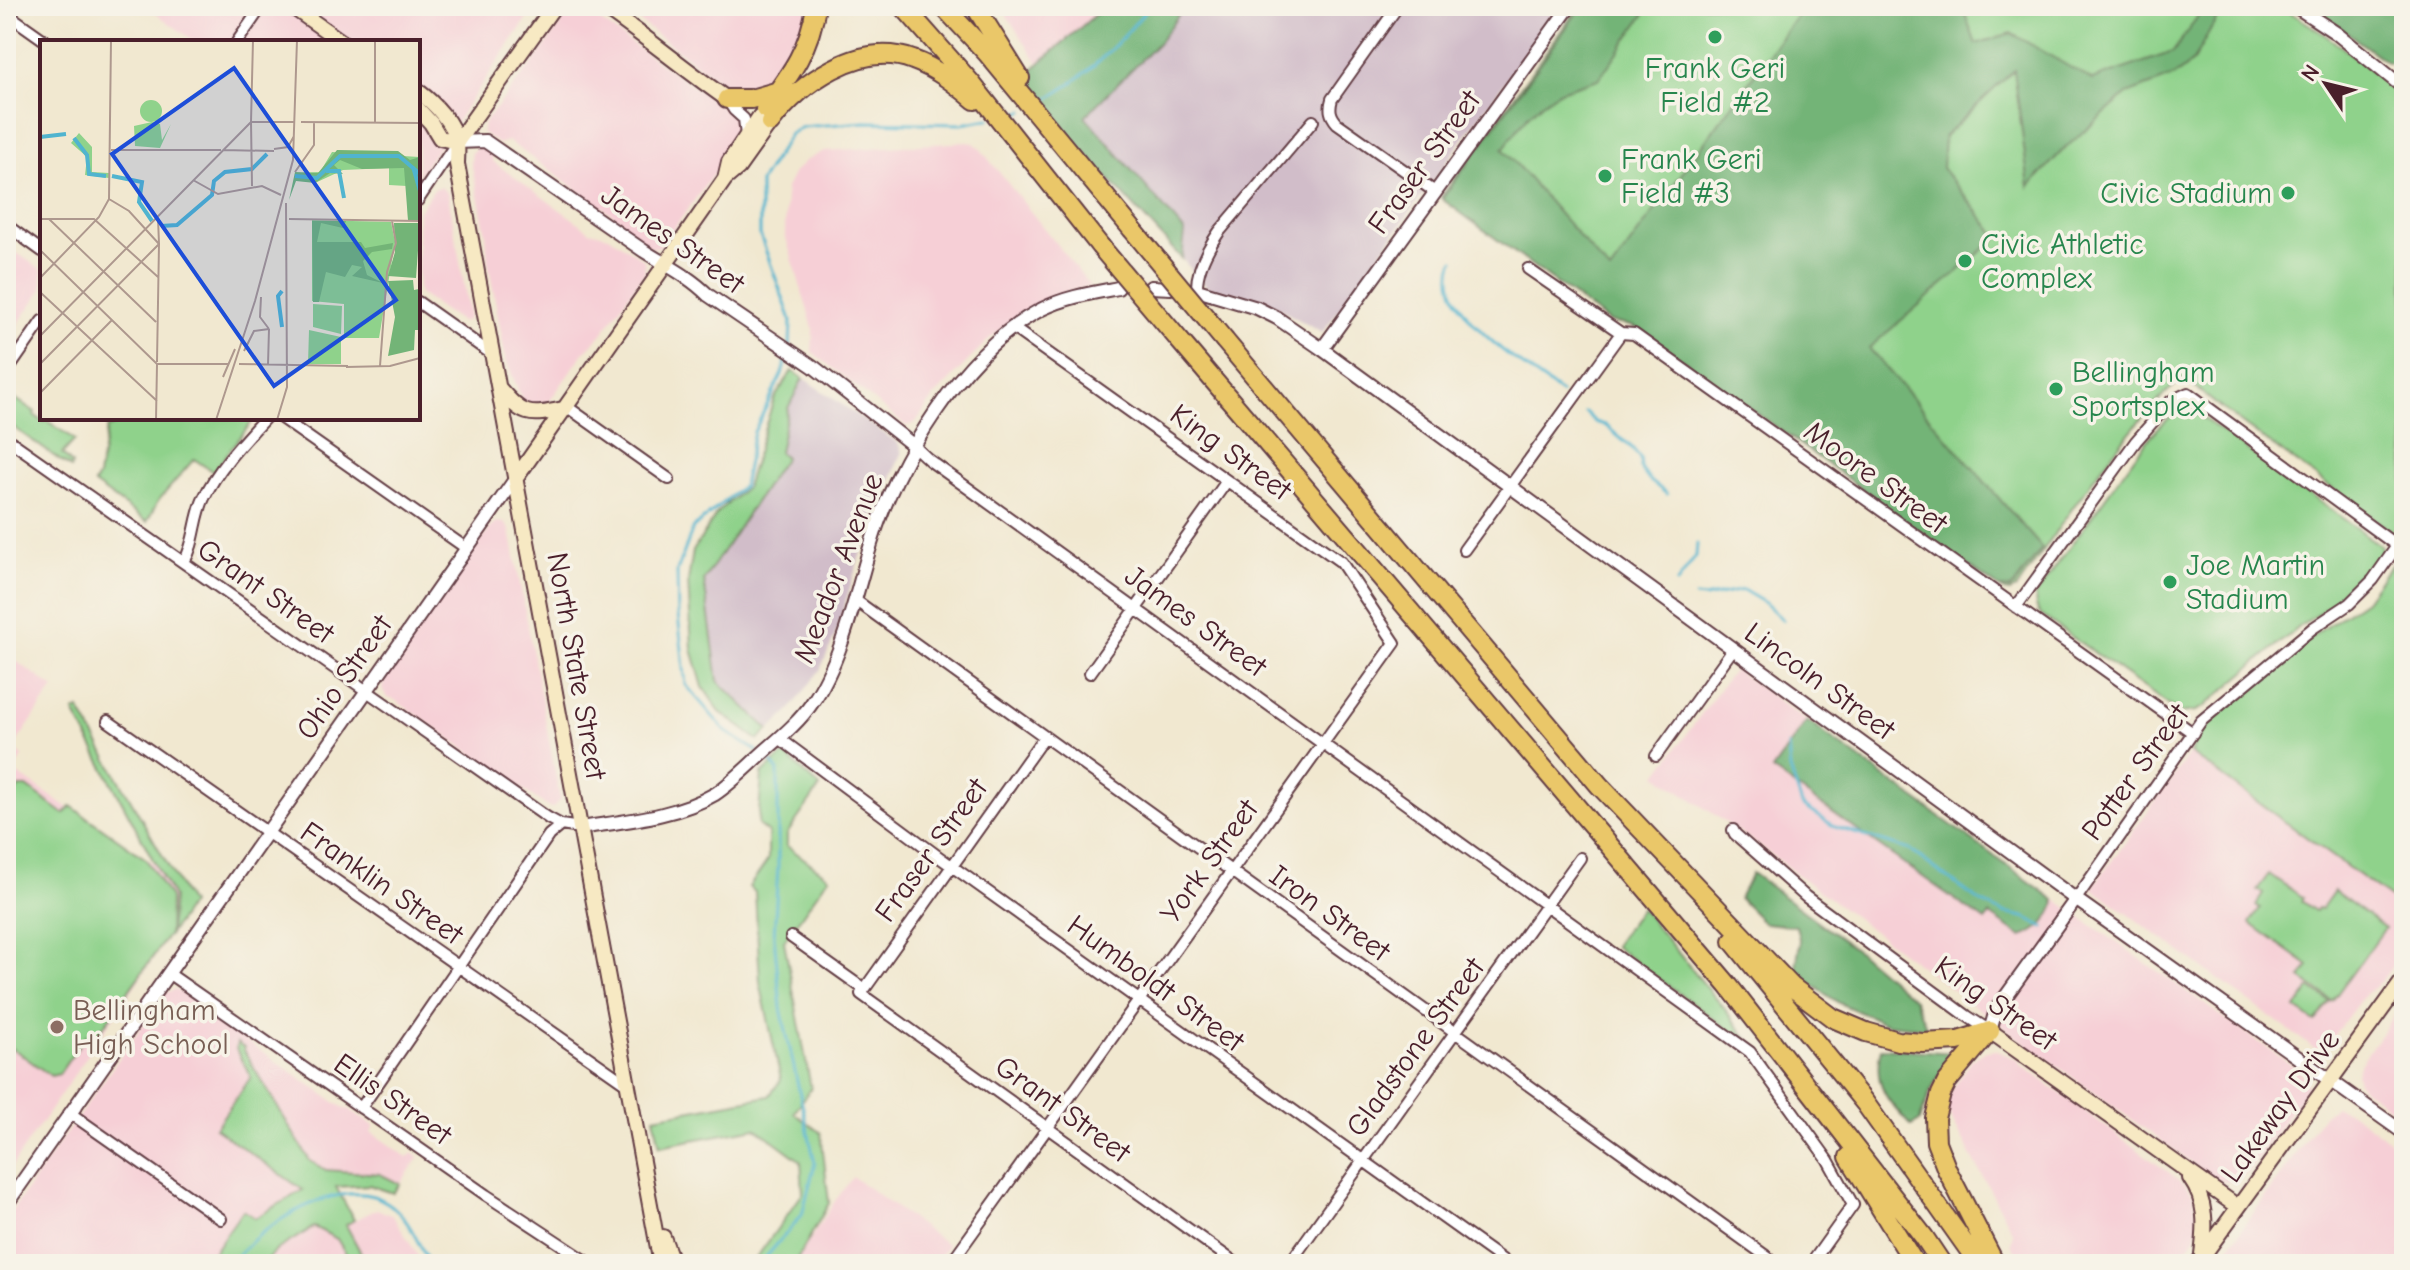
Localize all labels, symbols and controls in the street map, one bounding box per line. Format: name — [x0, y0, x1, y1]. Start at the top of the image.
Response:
marker: Frank Geri Field #2 — [1706, 28, 1724, 46]
inset map — [40, 40, 420, 420]
north arrow — [2286, 44, 2366, 124]
place label: Frank Geri Field #2 — [1645, 51, 1785, 120]
text: N — [2296, 60, 2325, 86]
street label: Fraser Street — [1361, 83, 1489, 241]
place label: Frank Geri Field #3 — [1621, 142, 1762, 211]
marker: Frank Geri Field #3 — [1596, 167, 1614, 185]
place label: Civic Stadium — [2100, 176, 2272, 211]
street label: James Street — [594, 177, 752, 302]
marker: Civic Stadium — [2279, 184, 2297, 202]
place label: Civic Athletic Complex — [1981, 227, 2144, 296]
marker: Civic Athletic Complex — [1956, 252, 1974, 270]
place label: Bellingham Sportsplex — [2072, 355, 2214, 424]
marker: Bellingham Sportsplex — [2047, 380, 2065, 398]
street label: King Street — [1163, 397, 1299, 509]
street label: Moore Street — [1797, 414, 1955, 542]
street label: Meador Avenue — [786, 468, 891, 668]
street label: Grant Street — [191, 532, 342, 652]
place label: Joe Martin Stadium — [2186, 548, 2325, 617]
street label: North State Street — [539, 550, 614, 784]
street label: James Street — [1118, 558, 1275, 685]
marker: Joe Martin Stadium — [2161, 573, 2179, 591]
street label: Ohio Street — [289, 607, 401, 746]
street label: Lincoln Street — [1738, 615, 1903, 748]
street label: Potter Street — [2074, 696, 2197, 847]
street label: Fraser Street — [868, 771, 996, 929]
street label: York Street — [1153, 792, 1267, 930]
street label: Franklin Street — [294, 814, 471, 953]
street label: Iron Street — [1262, 858, 1398, 970]
street label: Humboldt Street — [1060, 908, 1252, 1060]
street label: King Street — [1928, 949, 2065, 1059]
street label: Gladstone Street — [1339, 950, 1493, 1143]
place label: Bellingham High School — [73, 993, 229, 1062]
marker: Bellingham High School — [48, 1018, 66, 1036]
street label: Lakeway Drive — [2213, 1023, 2347, 1189]
street label: Ellis Street — [327, 1046, 459, 1153]
street label: Grant Street — [988, 1049, 1138, 1171]

